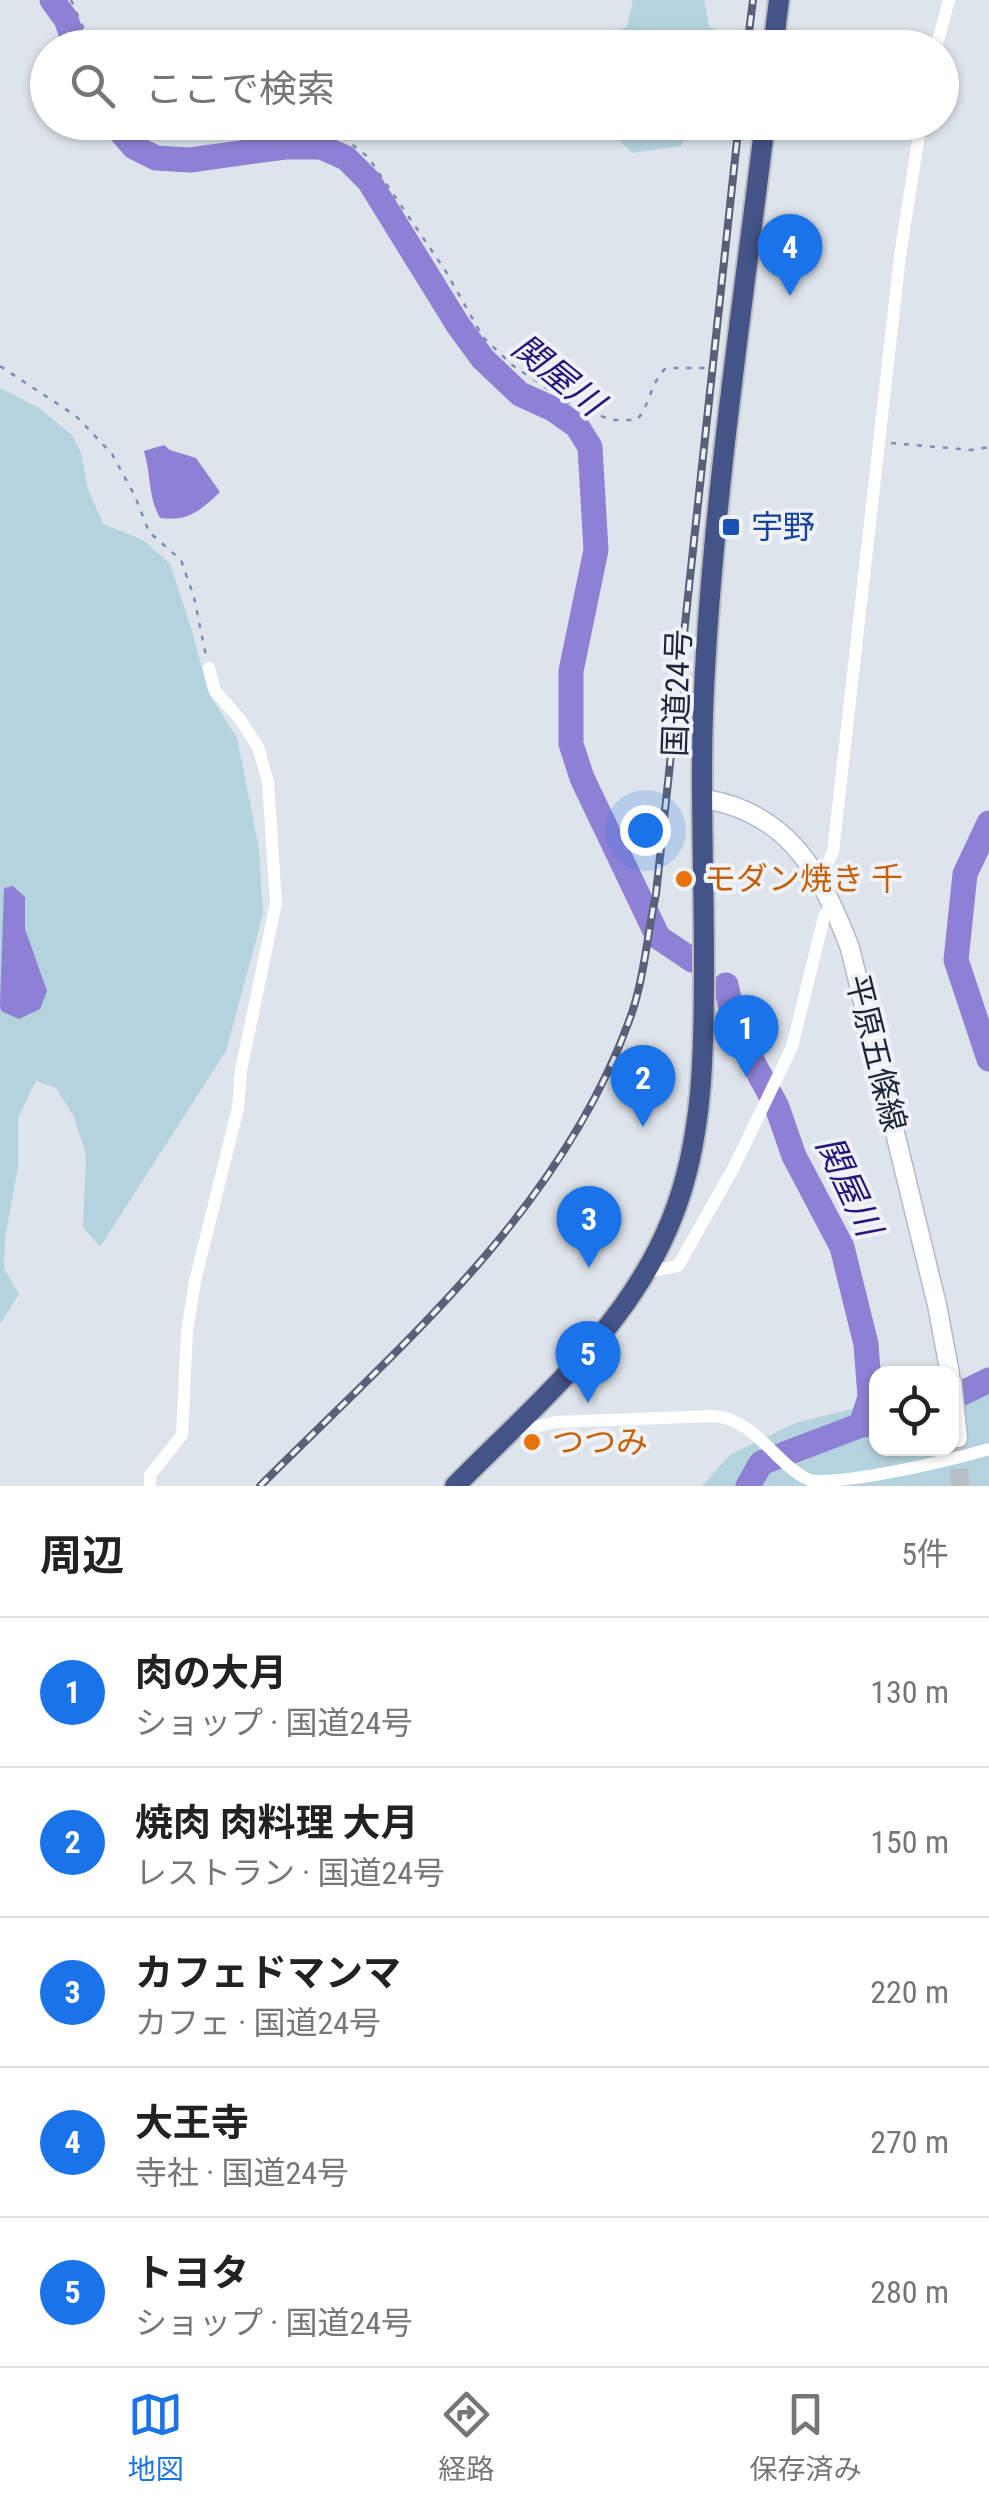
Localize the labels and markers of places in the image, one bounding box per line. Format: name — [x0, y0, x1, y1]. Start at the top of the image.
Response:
pin: 4 — [758, 214, 822, 296]
place label: 宇野 — [751, 508, 815, 546]
marker: 宇野 — [720, 516, 742, 538]
place label: モダン焼き 千 — [704, 860, 903, 898]
marker: モダン焼き 千 — [673, 868, 695, 890]
pin: 1 — [714, 994, 778, 1077]
pin: 2 — [610, 1044, 676, 1127]
pin: 3 — [556, 1186, 622, 1268]
pin: 5 — [556, 1320, 620, 1403]
place label: つつみ — [552, 1423, 648, 1461]
marker: つつみ — [521, 1431, 543, 1453]

